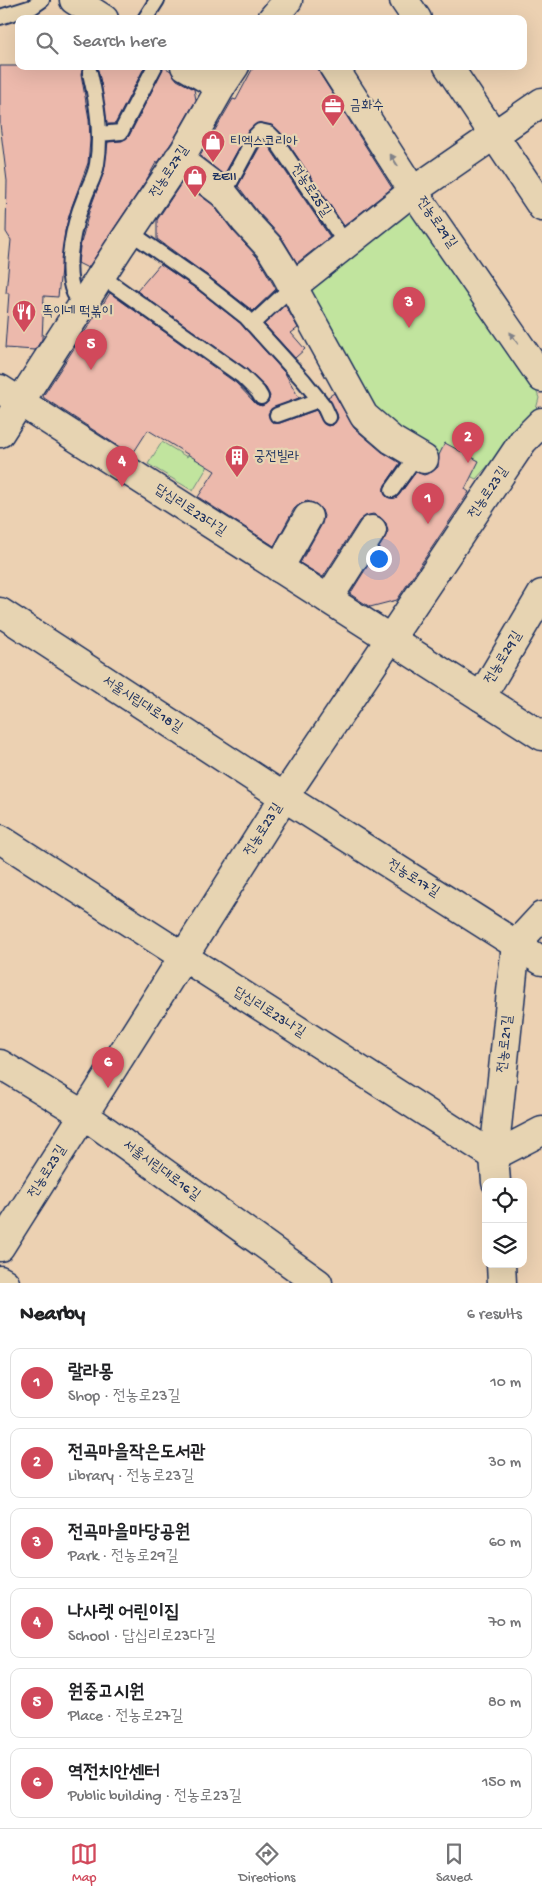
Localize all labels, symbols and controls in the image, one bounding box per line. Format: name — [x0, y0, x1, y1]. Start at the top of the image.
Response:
search box — [15, 15, 527, 70]
icon: search — [33, 29, 61, 57]
text: Search here — [73, 31, 167, 54]
office icon: 금화수 — [320, 93, 346, 127]
place label: 금화수 — [350, 98, 384, 115]
shop icon: 티엑스코리아 — [200, 129, 226, 163]
place label: 티엑스코리아 — [230, 134, 298, 151]
street label: 전농로27길 — [147, 142, 194, 201]
one-way arrow — [389, 153, 398, 167]
street label: 전농로25길 — [286, 162, 334, 221]
shop icon: ZEII — [182, 164, 208, 198]
place label: ZEII — [212, 169, 237, 186]
street label: 전농로29길 — [412, 194, 460, 253]
pin: 3 — [393, 287, 425, 328]
restaurant icon: 똑이네 떡볶이 — [11, 299, 37, 333]
place label: 똑이네 떡볶이 — [42, 304, 113, 321]
pin: 5 — [75, 329, 107, 370]
one-way arrow — [509, 331, 519, 345]
pin: 2 — [452, 422, 484, 463]
building icon: 궁전빌라 — [224, 444, 250, 478]
pin: 4 — [106, 446, 138, 487]
place label: 궁전빌라 — [254, 449, 300, 466]
street label: 전농로23길 — [465, 463, 513, 522]
street label: 답십리로23다길 — [151, 482, 230, 541]
pin: 1 — [412, 483, 444, 524]
your location — [366, 546, 392, 572]
street label: 전농로29길 — [482, 628, 527, 688]
street label: 서울시립대로18길 — [99, 673, 186, 738]
street label: 전농로23길 — [241, 800, 287, 860]
street label: 전농로17길 — [384, 856, 443, 902]
street label: 답십리로23나길 — [230, 984, 309, 1042]
street label: 전농로21길 — [495, 1014, 518, 1074]
pin: 6 — [92, 1047, 124, 1088]
street label: 서울시립대로16길 — [119, 1137, 204, 1205]
street label: 전농로23길 — [25, 1142, 71, 1202]
map controls — [482, 1178, 527, 1268]
button: locate — [482, 1178, 527, 1223]
button: layers — [482, 1223, 527, 1268]
text: Nearby — [20, 1303, 85, 1328]
text: 6 results — [467, 1306, 522, 1325]
text: 랄라몽 — [68, 1362, 114, 1385]
text: 1 — [34, 1374, 40, 1393]
text: 10 m — [490, 1374, 521, 1393]
text: Shop · 전농로23길 — [68, 1388, 180, 1407]
text: 전곡마을작은도서관 — [68, 1442, 206, 1465]
text: 2 — [33, 1454, 41, 1473]
text: 30 m — [488, 1454, 521, 1473]
text: Library · 전농로23길 — [68, 1468, 194, 1487]
text: 전곡마을마당공원 — [68, 1522, 190, 1545]
text: 3 — [33, 1534, 41, 1553]
text: 60 m — [489, 1534, 521, 1553]
text: Park · 전농로29길 — [68, 1548, 178, 1567]
text: 나사렛 어린이집 — [68, 1602, 180, 1625]
text: 4 — [33, 1614, 41, 1633]
text: 70 m — [488, 1614, 521, 1633]
text: School · 답십리로23다길 — [68, 1628, 216, 1647]
text: 원중고시원 — [68, 1682, 144, 1705]
text: 5 — [33, 1694, 41, 1713]
text: 80 m — [488, 1694, 521, 1713]
text: Place · 전농로27길 — [68, 1708, 183, 1727]
text: 역전치안센터 — [68, 1762, 160, 1785]
text: 6 — [33, 1774, 41, 1793]
text: 150 m — [482, 1774, 521, 1793]
text: Public building · 전농로23길 — [68, 1788, 242, 1807]
tab: Map — [70, 1840, 98, 1887]
tab: Directions — [239, 1840, 296, 1887]
tab: Saved — [436, 1840, 472, 1887]

